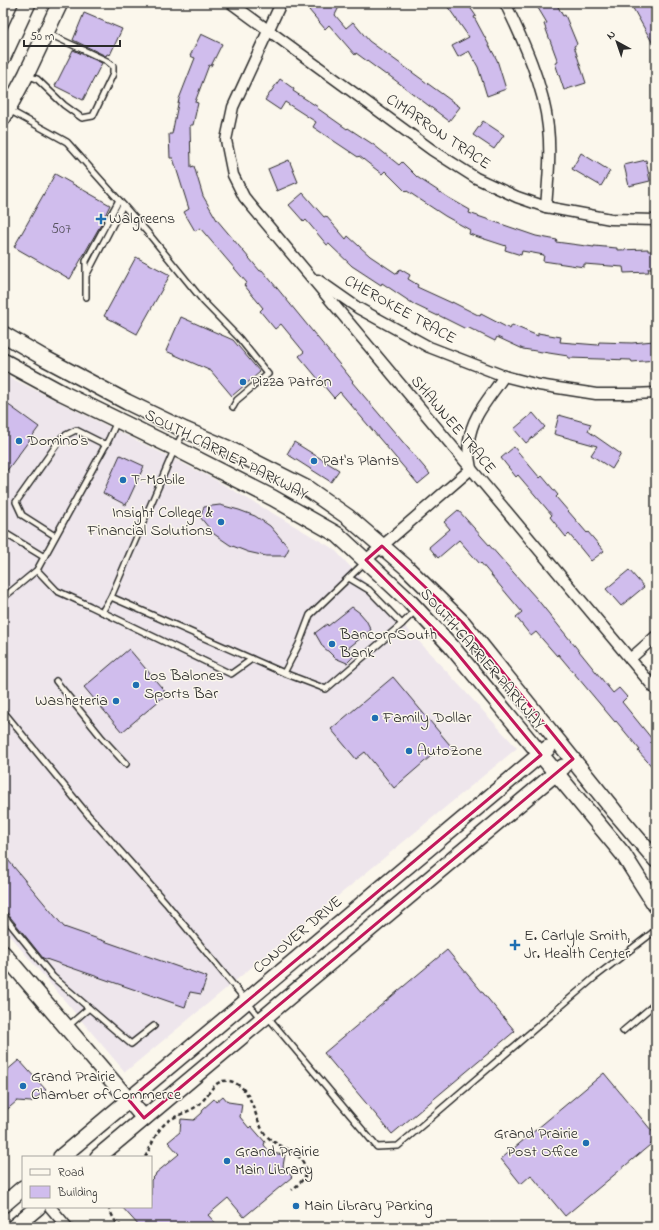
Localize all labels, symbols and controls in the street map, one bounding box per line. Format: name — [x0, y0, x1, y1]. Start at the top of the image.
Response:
scale bar — [24, 22, 120, 48]
north arrow — [597, 22, 637, 62]
text: N — [603, 27, 619, 44]
text: 50 m — [30, 28, 54, 46]
street label: CIMARRON TRACE — [381, 88, 495, 176]
place label: Walgreens — [109, 207, 175, 231]
marker: Walgreens — [96, 214, 106, 224]
house number: 507 — [51, 219, 71, 240]
street label: CHEROKEE TRACE — [340, 269, 460, 351]
place label: Pizza Patrón — [251, 370, 332, 394]
street label: SHAWNEE TRACE — [404, 370, 502, 480]
marker: Pizza Patrón — [238, 377, 248, 387]
street label: SOUTH CARRIER PARKWAY — [140, 403, 312, 507]
place label: Domino's — [26, 429, 88, 453]
marker: Domino's — [14, 436, 24, 446]
place label: Pat's Plants — [322, 449, 399, 473]
marker: Pat's Plants — [309, 456, 319, 466]
place label: T-Mobile — [131, 468, 186, 492]
marker: T-Mobile — [118, 475, 128, 485]
place label: Insight College & Financial Solutions — [87, 501, 214, 543]
marker: Insight College & Financial Solutions — [216, 517, 226, 527]
street label: SOUTH CARRIER PARKWAY — [414, 583, 551, 735]
place label: BancorpSouth Bank — [339, 623, 437, 665]
marker: BancorpSouth Bank — [327, 639, 337, 649]
place label: Los Balones Sports Bar — [144, 664, 224, 706]
marker: Los Balones Sports Bar — [131, 680, 141, 690]
place label: Washeteria — [35, 689, 108, 713]
marker: Washeteria — [111, 696, 121, 706]
place label: Family Dollar — [382, 706, 471, 730]
marker: Family Dollar — [370, 713, 380, 723]
place label: AutoZone — [417, 739, 483, 763]
marker: AutoZone — [404, 746, 414, 756]
street label: CONOVER DRIVE — [248, 890, 348, 980]
place label: E. Carlyle Smith, Jr. Health Center — [524, 924, 630, 966]
marker: E. Carlyle Smith, Jr. Health Center — [509, 939, 521, 951]
place label: Grand Prairie Chamber of Commerce — [31, 1065, 182, 1107]
marker: Grand Prairie Chamber of Commerce — [18, 1081, 28, 1091]
place label: Grand Prairie Post Office — [494, 1122, 579, 1164]
marker: Grand Prairie Post Office — [581, 1138, 591, 1148]
place label: Grand Prairie Main Library — [235, 1140, 320, 1182]
legend — [22, 1156, 152, 1208]
marker: Grand Prairie Main Library — [222, 1156, 232, 1166]
text: Road — [58, 1164, 84, 1182]
text: Building — [57, 1184, 97, 1203]
place label: Main Library Parking — [304, 1194, 433, 1218]
marker: Main Library Parking — [291, 1201, 301, 1211]

